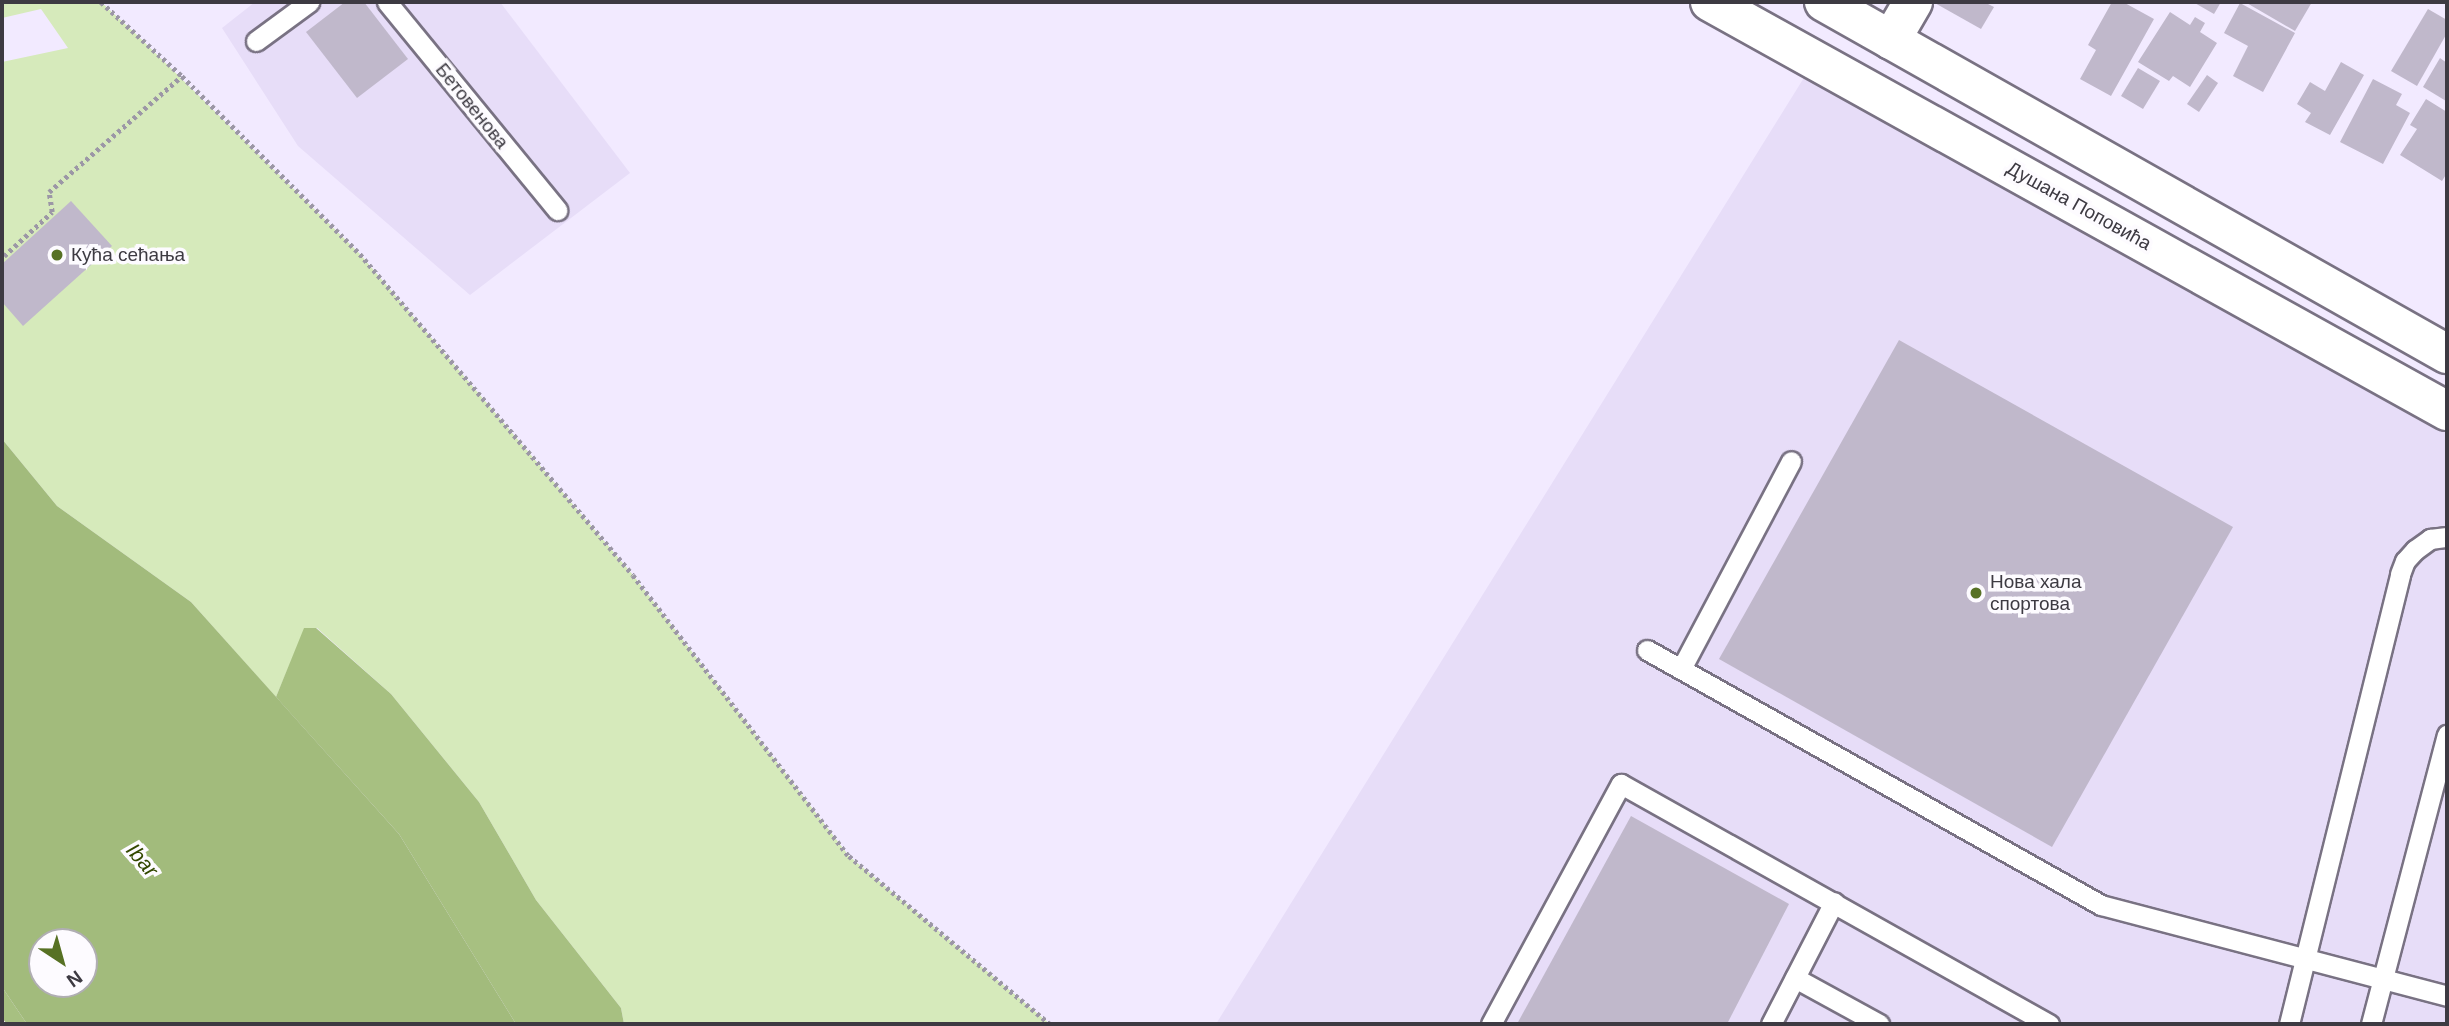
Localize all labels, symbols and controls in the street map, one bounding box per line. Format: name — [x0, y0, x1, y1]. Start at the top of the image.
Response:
street label: Бетовенова — [431, 59, 513, 153]
street label: Душана Поповића — [2003, 157, 2155, 255]
place label: Кућа сећања — [71, 244, 185, 266]
marker: Кућа сећања — [49, 247, 65, 263]
place label: Нова хала спортова — [1990, 571, 2082, 615]
marker: Нова хала спортова — [1968, 585, 1984, 601]
water label: Ibar — [121, 838, 163, 882]
north arrow — [28, 928, 98, 998]
text: N — [63, 966, 86, 991]

